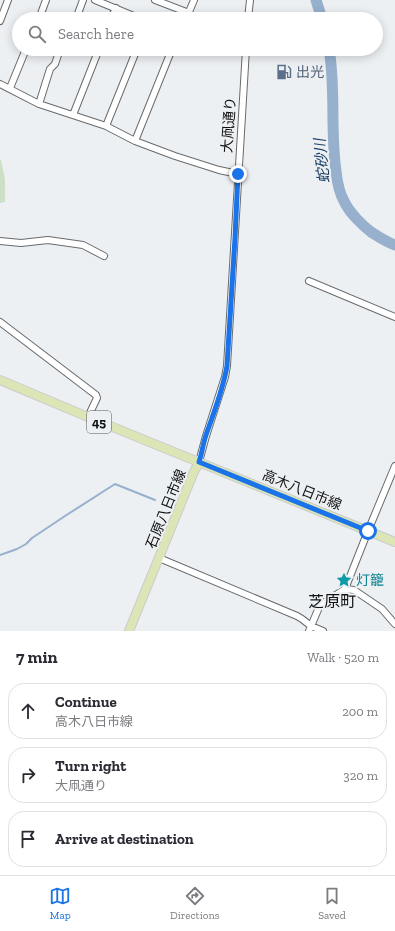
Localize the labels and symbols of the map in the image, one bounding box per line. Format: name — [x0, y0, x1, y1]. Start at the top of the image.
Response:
fuel station icon: 出光 — [275, 63, 293, 81]
place label: 出光 — [296, 64, 324, 81]
street label: 大凧通り — [219, 96, 239, 154]
water label: 蛇砂川 — [310, 136, 333, 184]
route end — [229, 165, 247, 183]
road number: 45 — [87, 411, 111, 433]
street label: 高木八日市線 — [260, 466, 344, 514]
street label: 石原八日市線 — [142, 467, 190, 551]
route start — [359, 522, 377, 540]
place icon: 灯籠 — [335, 571, 353, 589]
place label: 灯籠 — [356, 572, 384, 589]
district label: 芝原町 — [308, 592, 356, 611]

